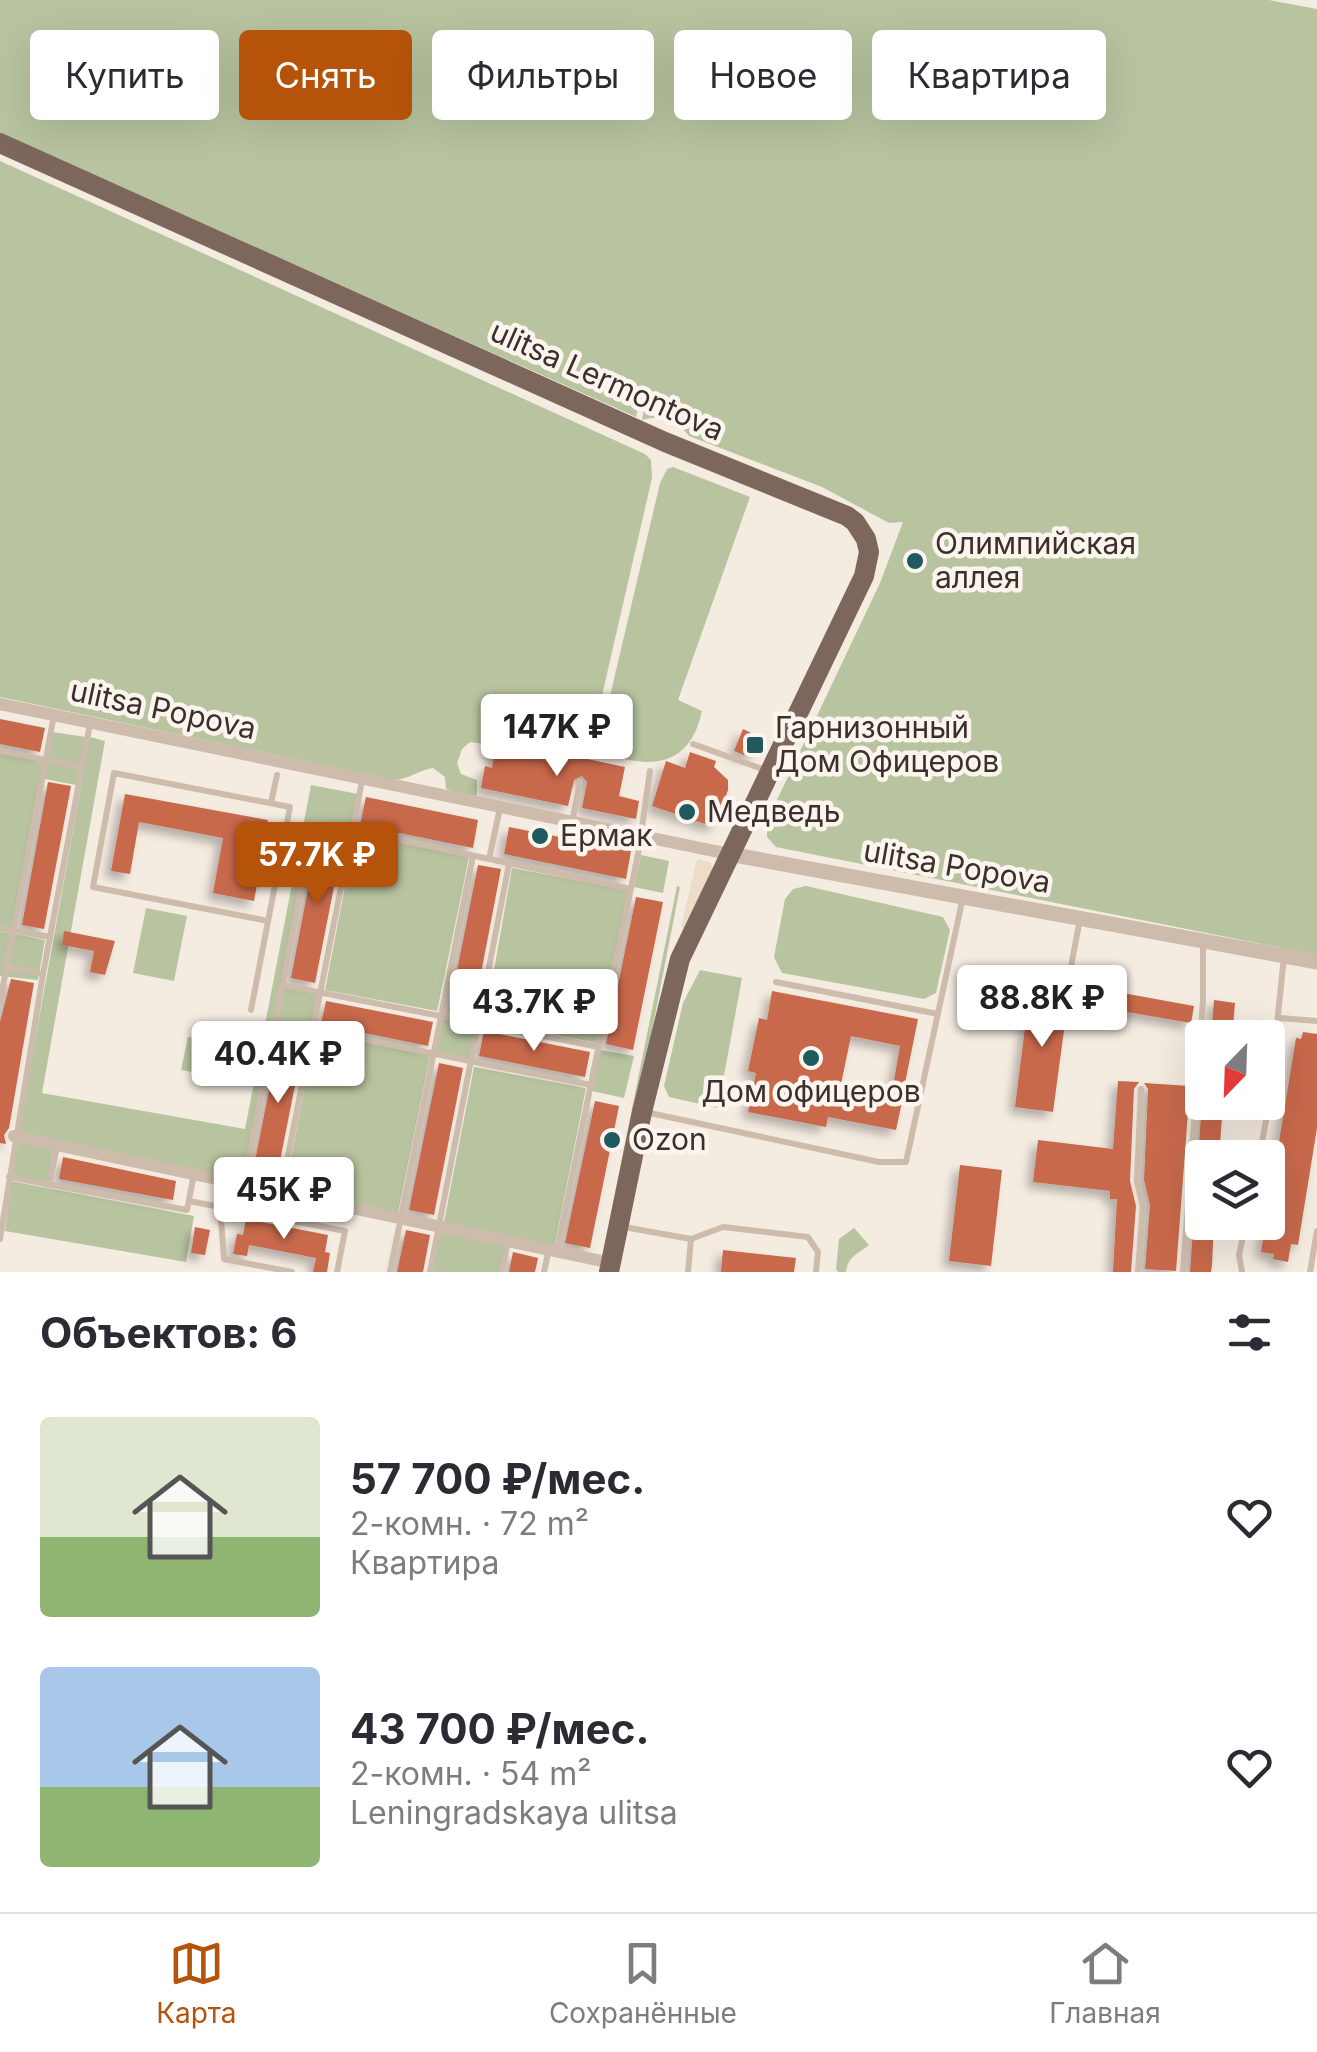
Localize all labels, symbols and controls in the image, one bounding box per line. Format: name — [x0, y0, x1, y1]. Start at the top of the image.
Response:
chip: Купить — [30, 30, 219, 120]
chip: Снять — [239, 30, 412, 120]
chip: Фильтры — [432, 30, 654, 120]
chip: Новое — [674, 30, 852, 120]
chip: Квартира — [872, 30, 1106, 120]
street label: ulitsa Lermontova — [485, 312, 730, 448]
place label: Олимпийская аллея — [935, 525, 1136, 595]
marker: Олимпийская аллея — [904, 550, 926, 572]
street label: ulitsa Popova — [67, 672, 259, 746]
pin: 147K ₽ — [476, 694, 638, 779]
text: 147K ₽ — [503, 707, 611, 746]
place label: Гарнизонный Дом Офицеров — [775, 709, 999, 779]
marker: Гарнизонный Дом Офицеров — [744, 734, 766, 756]
place label: Медведь — [707, 793, 840, 829]
marker: Медведь — [676, 801, 698, 823]
place label: Ермак — [560, 817, 653, 853]
pin: 57.7K ₽ — [225, 822, 409, 907]
marker: Ермак — [529, 825, 551, 847]
street label: ulitsa Popova — [861, 832, 1053, 900]
text: 57.7K ₽ — [258, 835, 376, 874]
pin: 88.8K ₽ — [950, 965, 1134, 1050]
pin: 43.7K ₽ — [442, 969, 626, 1054]
text: 88.8K ₽ — [979, 978, 1105, 1017]
text: 43.7K ₽ — [472, 982, 596, 1021]
north arrow — [1185, 1020, 1285, 1120]
map controls — [1185, 1020, 1285, 1240]
pin: 40.4K ₽ — [186, 1021, 370, 1106]
text: 40.4K ₽ — [214, 1034, 342, 1073]
marker: Дом офицеров — [800, 1047, 822, 1069]
place label: Дом офицеров — [701, 1073, 921, 1109]
place label: Ozon — [632, 1121, 707, 1157]
marker: Ozon — [601, 1129, 623, 1151]
button: layers — [1185, 1140, 1285, 1240]
pin: 45K ₽ — [214, 1157, 354, 1242]
text: 45K ₽ — [236, 1170, 332, 1209]
icon: filters — [1222, 1305, 1277, 1360]
text: Объектов: 6 — [40, 1307, 298, 1358]
text: 57 700 ₽/мес. — [350, 1453, 645, 1504]
icon: home — [120, 1457, 240, 1577]
icon: heart — [1222, 1490, 1277, 1545]
text: 2-комн. · 72 m² — [350, 1504, 589, 1543]
text: Квартира — [350, 1543, 499, 1582]
text: 43 700 ₽/мес. — [350, 1703, 649, 1754]
icon: home — [120, 1707, 240, 1827]
icon: heart — [1222, 1740, 1277, 1795]
text: 2-комн. · 54 m² — [350, 1754, 591, 1793]
text: Leningradskaya ulitsa — [350, 1793, 678, 1832]
tab: Карта — [156, 1936, 237, 2030]
tab: Сохранённые — [549, 1936, 737, 2030]
tab: Главная — [1049, 1936, 1161, 2030]

